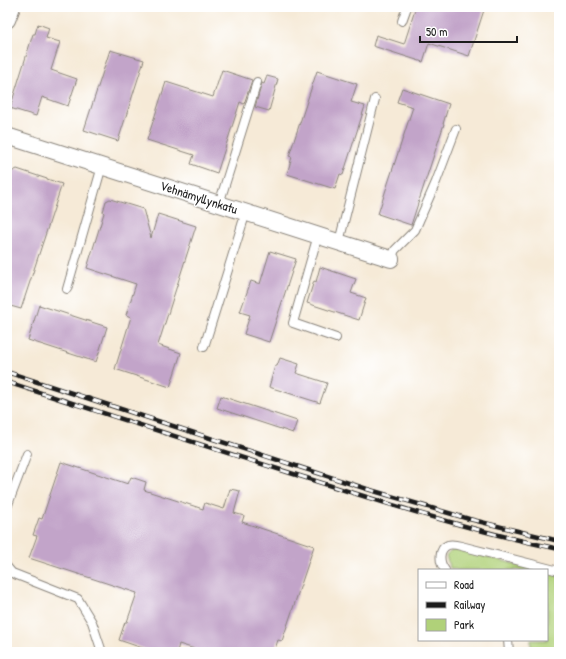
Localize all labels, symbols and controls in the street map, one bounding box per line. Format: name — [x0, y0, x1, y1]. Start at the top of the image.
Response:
scale bar — [420, 18, 517, 44]
text: 50 m — [426, 23, 447, 40]
street label: Vehnämyllynkatu — [158, 176, 240, 218]
legend — [418, 569, 548, 641]
text: Road — [454, 576, 474, 593]
text: Railway — [454, 596, 485, 613]
text: Park — [454, 616, 474, 633]

